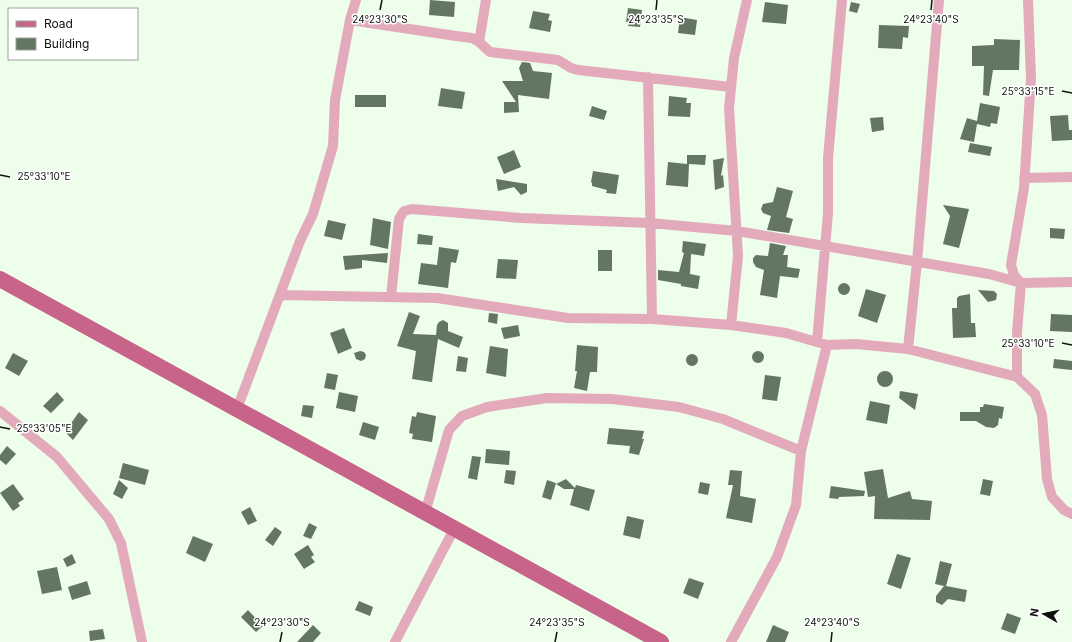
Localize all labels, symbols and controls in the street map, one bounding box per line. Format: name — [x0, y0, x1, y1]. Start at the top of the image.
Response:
legend — [8, 8, 138, 60]
text: 24°23'30"S — [352, 13, 408, 25]
text: 24°23'35"S — [628, 13, 684, 25]
text: 24°23'40"S — [903, 13, 959, 25]
text: Road — [44, 16, 73, 31]
text: Building — [44, 36, 89, 51]
text: 25°33'15"E — [1002, 85, 1054, 97]
text: 25°33'10"E — [17, 170, 71, 182]
text: 25°33'10"E — [1001, 337, 1055, 349]
text: 25°33'05"E — [16, 422, 72, 434]
north arrow — [1024, 594, 1064, 634]
text: N — [1027, 607, 1042, 618]
text: 24°23'30"S — [254, 616, 310, 628]
text: 24°23'35"S — [529, 616, 585, 628]
text: 24°23'40"S — [804, 616, 860, 628]

